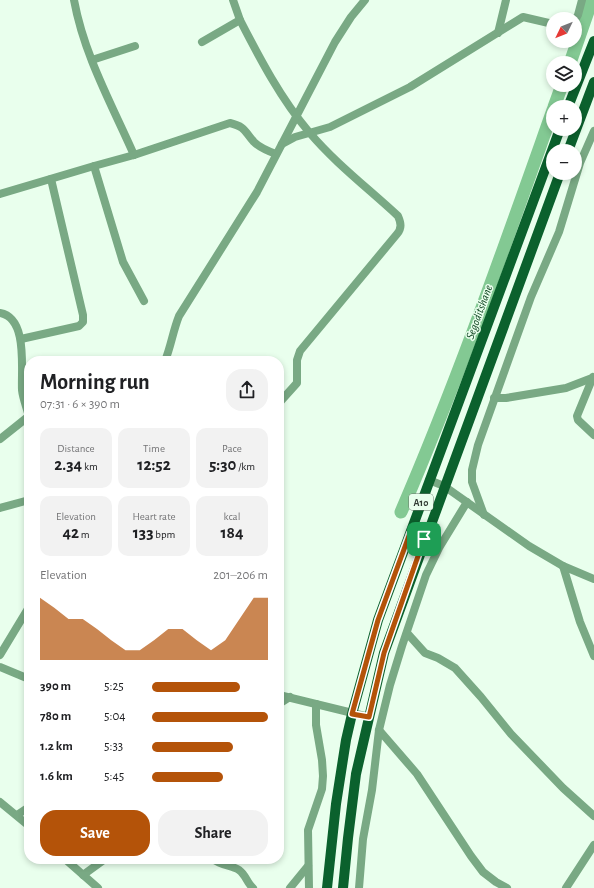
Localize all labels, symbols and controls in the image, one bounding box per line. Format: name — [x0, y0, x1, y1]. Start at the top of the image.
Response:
north arrow — [546, 12, 582, 48]
map controls — [546, 12, 582, 180]
button: layers — [546, 56, 582, 92]
button: + — [546, 100, 582, 136]
button: − — [546, 144, 582, 180]
water label: Segoditshane — [464, 283, 494, 341]
button: share — [226, 369, 268, 411]
text: Morning run — [40, 371, 150, 393]
text: 07:31 · 6 × 390 m — [40, 398, 120, 411]
text: Distance — [57, 443, 95, 454]
text: Time — [143, 443, 165, 454]
text: Pace — [222, 443, 242, 454]
text: 2.34 — [54, 456, 82, 473]
text: 12:52 — [137, 456, 171, 473]
text: 5:30 — [209, 456, 236, 473]
text: km — [82, 461, 98, 472]
text: /km — [236, 461, 255, 472]
road number: A10 — [409, 494, 433, 510]
text: Elevation — [56, 511, 96, 522]
text: Heart rate — [132, 511, 176, 522]
text: kcal — [224, 511, 240, 522]
pin — [407, 522, 441, 556]
text: 42 — [62, 524, 79, 541]
text: 133 — [133, 524, 154, 541]
text: 184 — [220, 524, 244, 541]
icon: arrive — [413, 528, 435, 550]
text: m — [79, 529, 90, 540]
text: bpm — [154, 529, 175, 540]
text: Elevation — [40, 569, 87, 582]
text: 201–206 m — [213, 569, 268, 582]
text: 390 m — [40, 680, 71, 693]
text: 5:25 — [104, 680, 124, 693]
text: 780 m — [40, 710, 71, 723]
text: 5:04 — [104, 710, 126, 723]
text: 1.2 km — [40, 740, 73, 753]
text: 5:33 — [104, 740, 123, 753]
text: 1.6 km — [40, 770, 73, 783]
text: 5:45 — [104, 770, 124, 783]
button: Save — [40, 810, 150, 856]
button: Share — [158, 810, 268, 856]

